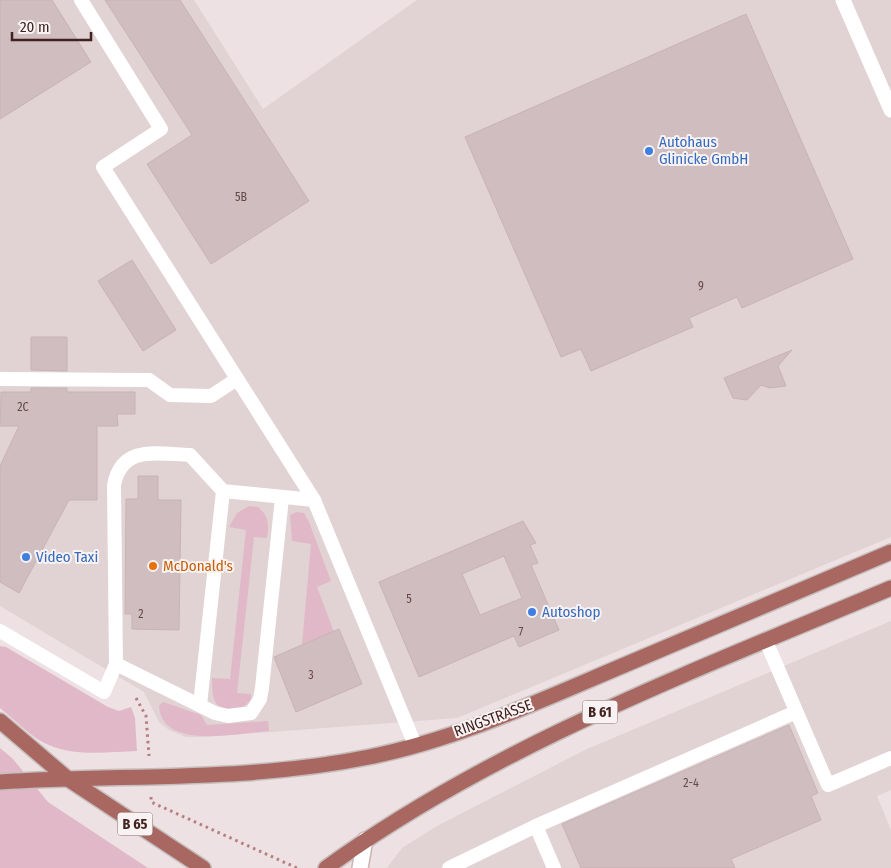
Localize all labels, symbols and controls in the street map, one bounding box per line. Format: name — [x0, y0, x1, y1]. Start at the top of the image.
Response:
scale bar — [12, 10, 91, 42]
text: 20 m — [20, 18, 50, 36]
place label: Autohaus Glinicke GmbH — [659, 133, 748, 168]
marker: Autohaus Glinicke GmbH — [643, 145, 655, 157]
house number: 5B — [235, 190, 247, 204]
house number: 9 — [698, 279, 704, 293]
house number: 2C — [17, 400, 29, 414]
place label: Video Taxi — [36, 548, 98, 566]
marker: Video Taxi — [20, 551, 32, 563]
place label: McDonald's — [163, 557, 233, 575]
marker: McDonald's — [147, 560, 159, 572]
house number: 5 — [406, 592, 412, 606]
place label: Autoshop — [542, 603, 601, 621]
marker: Autoshop — [526, 606, 538, 618]
house number: 2 — [138, 607, 144, 621]
house number: 7 — [519, 625, 524, 639]
house number: 3 — [308, 668, 314, 682]
street label: RINGSTRASSE — [452, 696, 534, 740]
road number: B 61 — [582, 700, 618, 724]
house number: 2-4 — [683, 776, 699, 790]
road number: B 65 — [118, 812, 152, 836]

